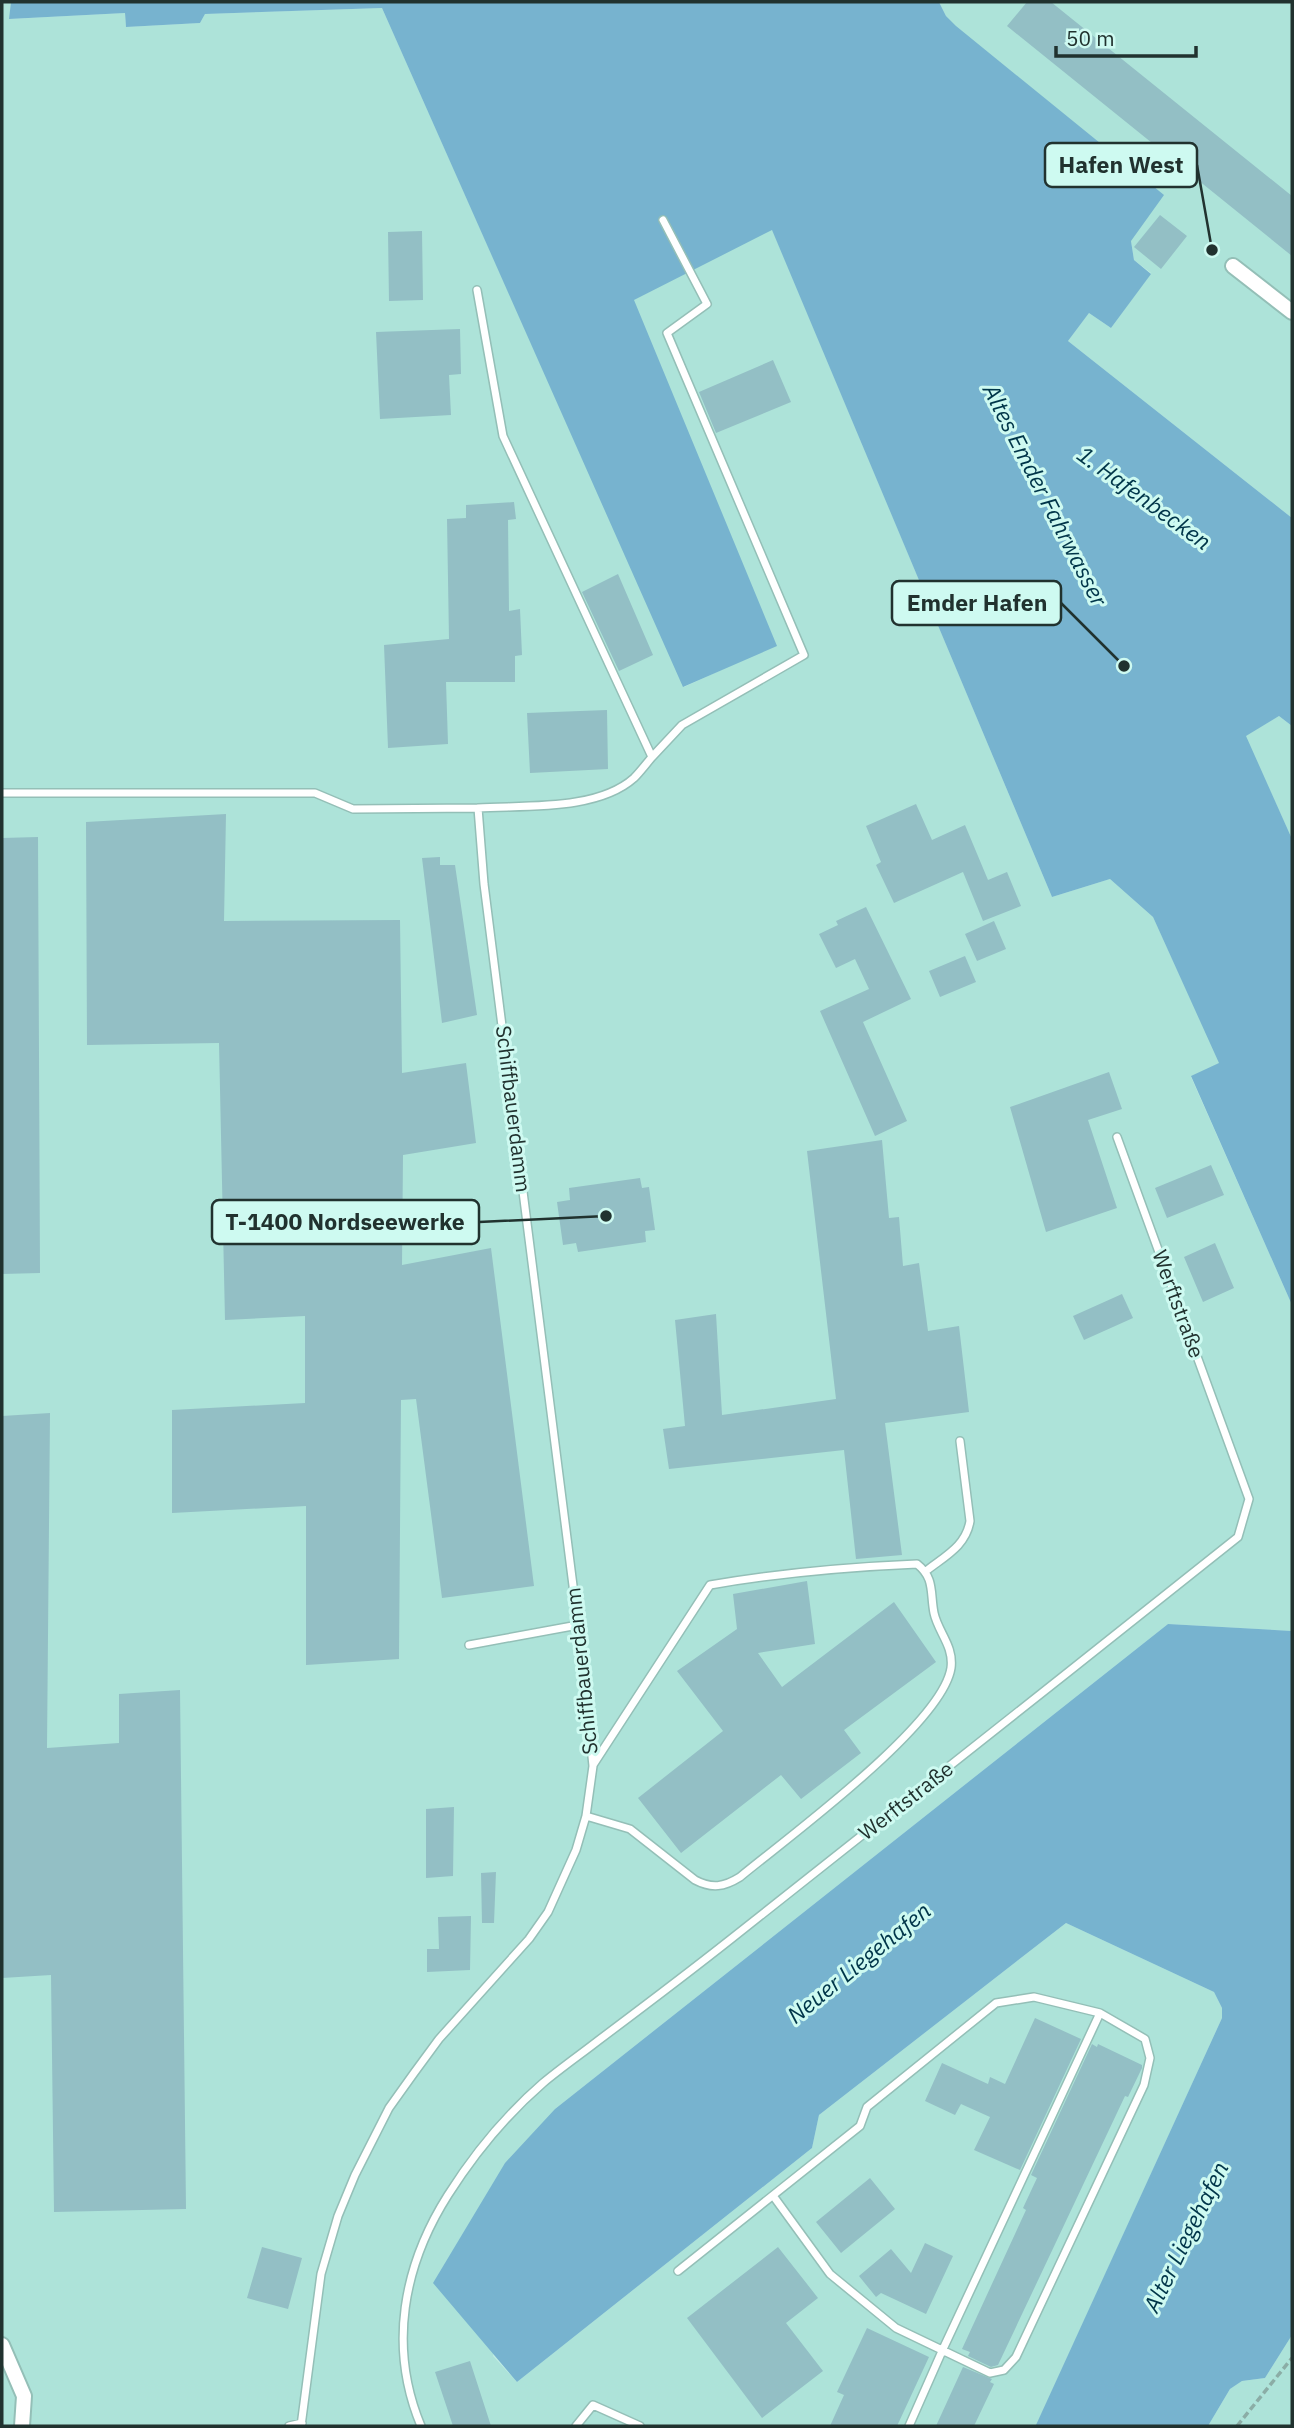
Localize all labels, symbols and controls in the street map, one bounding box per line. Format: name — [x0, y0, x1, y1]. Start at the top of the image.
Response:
scale bar — [1056, 14, 1196, 58]
text: 50 m — [1066, 24, 1115, 52]
callout: Hafen West — [1045, 143, 1197, 187]
text: Hafen West — [1059, 149, 1184, 179]
water label: Altes Emder Fahrwasser — [976, 377, 1115, 611]
water label: 1. Hafenbecken — [1072, 438, 1218, 556]
callout: Emder Hafen — [892, 581, 1061, 625]
text: Emder Hafen — [907, 587, 1047, 617]
street label: Schiffbauerdamm — [490, 1024, 538, 1194]
callout: T-1400 Nordseewerke — [212, 1200, 479, 1244]
text: T-1400 Nordseewerke — [225, 1206, 465, 1236]
street label: Werftstraße — [1146, 1246, 1211, 1362]
street label: Schiffbauerdamm — [558, 1586, 604, 1756]
street label: Werftstraße — [852, 1754, 959, 1846]
water label: Neuer Liegehafen — [780, 1895, 936, 2029]
water label: Alter Liegehafen — [1135, 2156, 1234, 2318]

